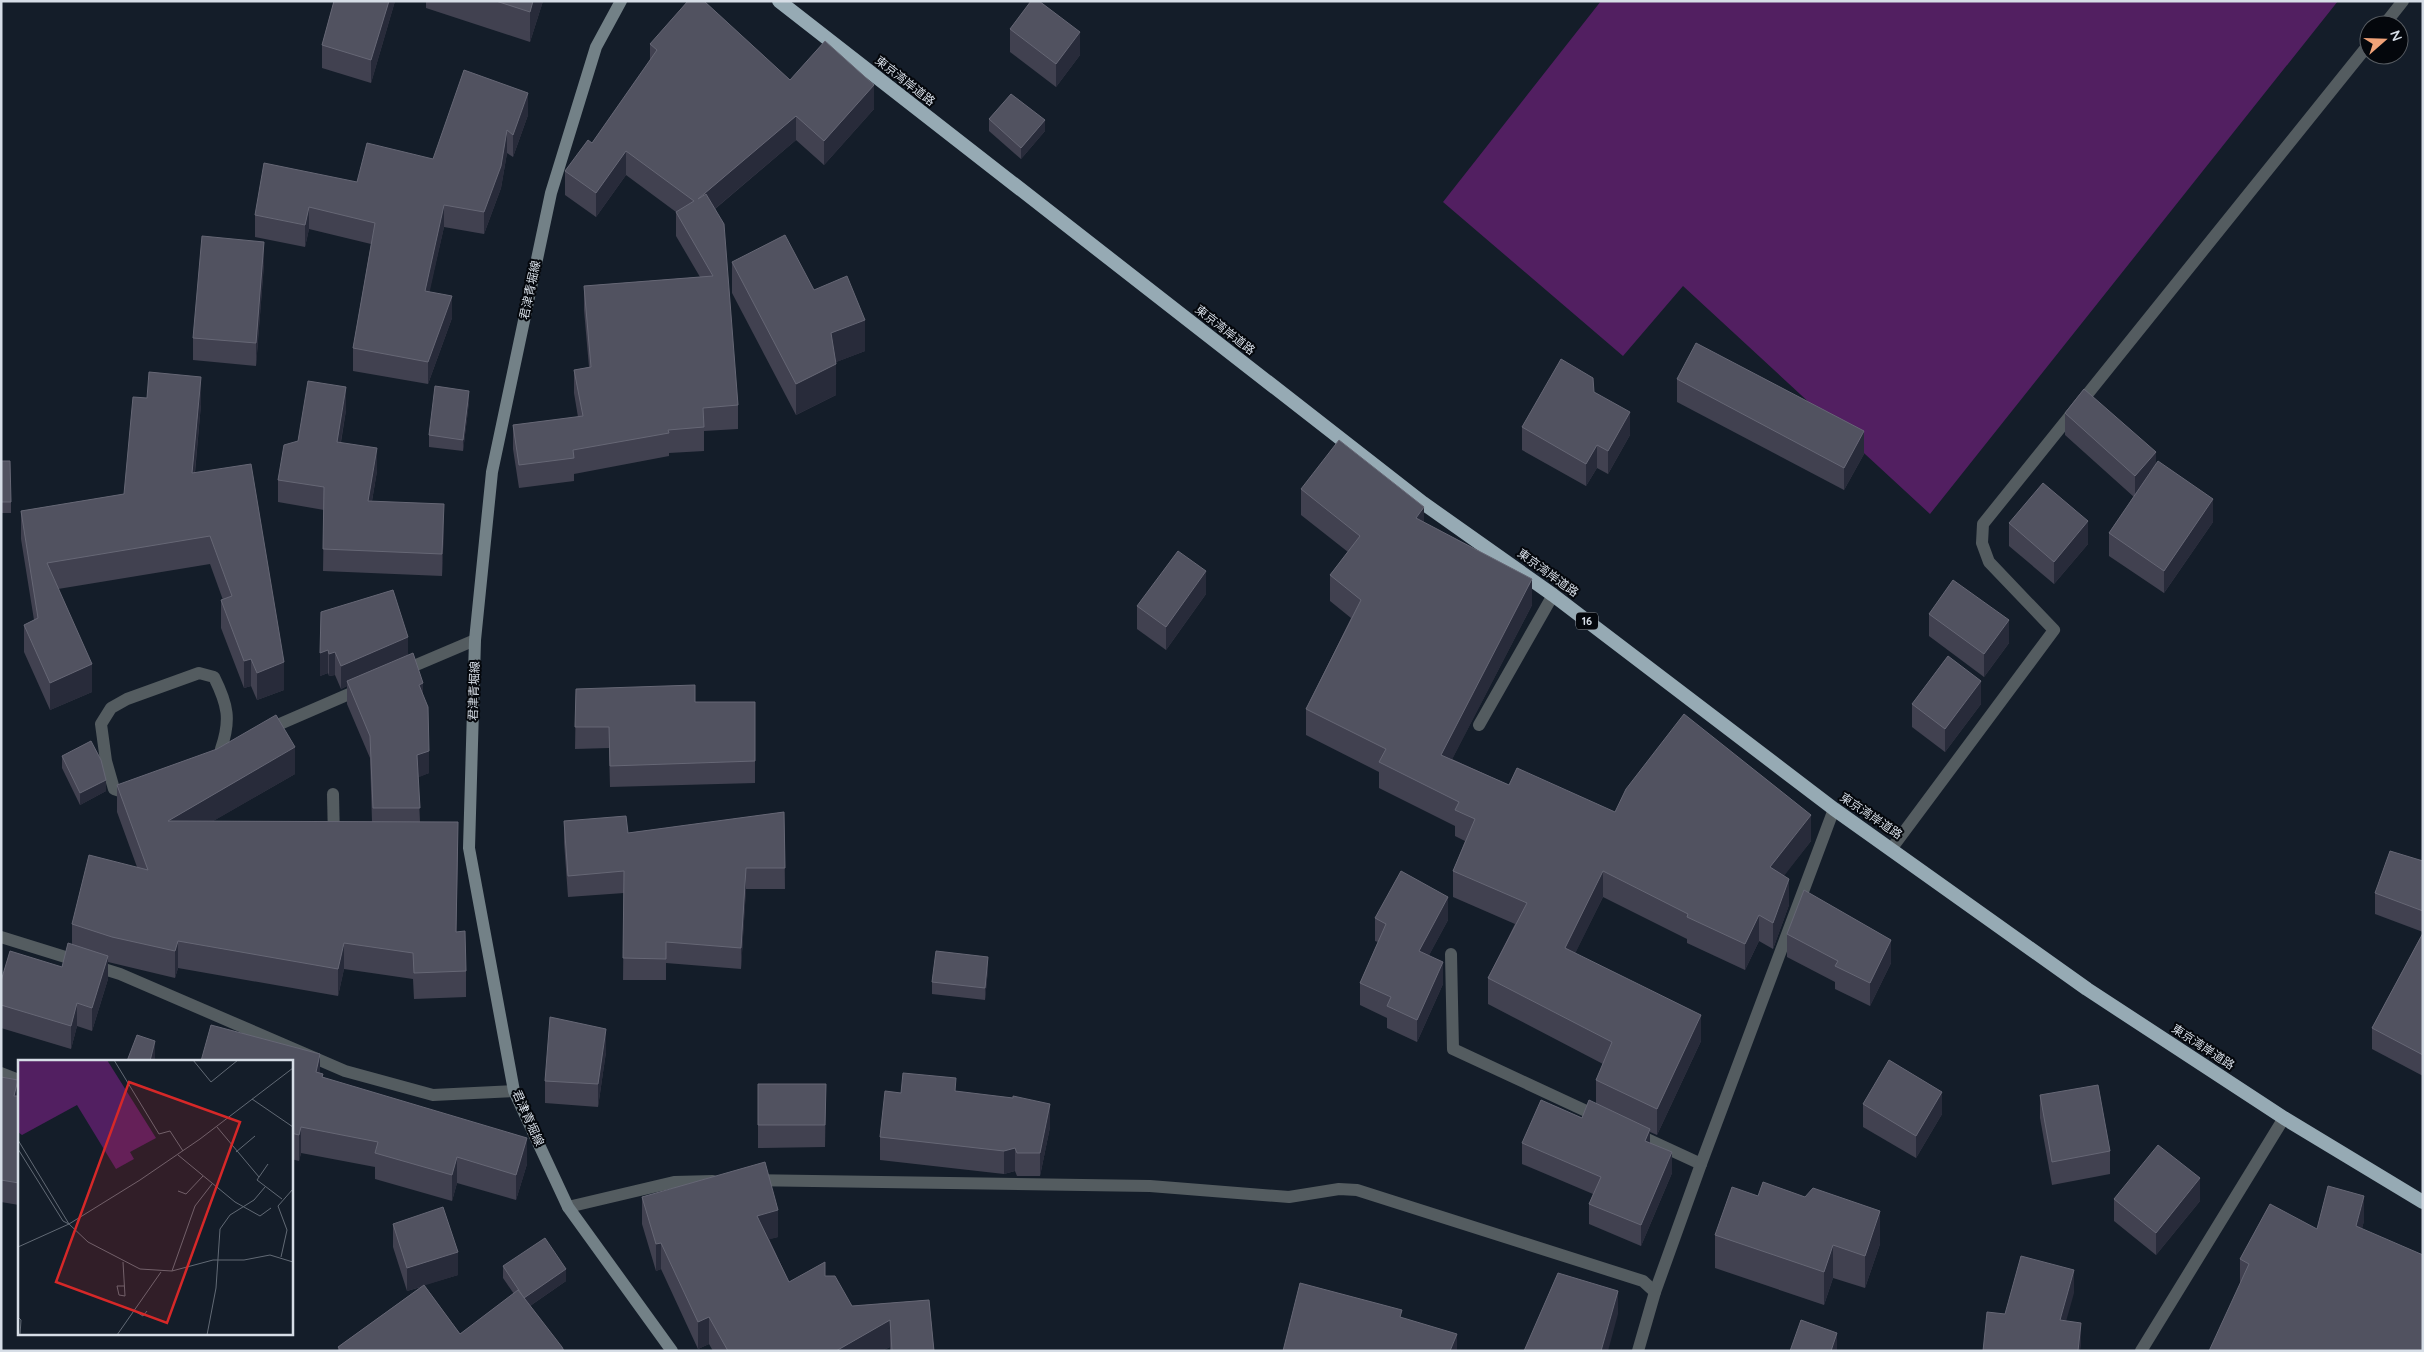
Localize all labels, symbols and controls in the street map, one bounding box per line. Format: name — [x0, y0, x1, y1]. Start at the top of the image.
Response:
north arrow — [2359, 15, 2409, 65]
text: N — [2386, 28, 2406, 43]
street label: 東京湾岸道路 — [872, 53, 938, 109]
street label: 君津青堀線 — [516, 259, 543, 321]
street label: 東京湾岸道路 — [1192, 302, 1258, 358]
street label: 東京湾岸道路 — [1515, 545, 1582, 600]
road number: 16 — [1576, 612, 1598, 630]
street label: 君津青堀線 — [465, 661, 482, 721]
street label: 東京湾岸道路 — [1837, 789, 1905, 842]
street label: 東京湾岸道路 — [2169, 1021, 2238, 1072]
inset map — [18, 1060, 292, 1334]
street label: 君津青堀線 — [509, 1087, 548, 1148]

